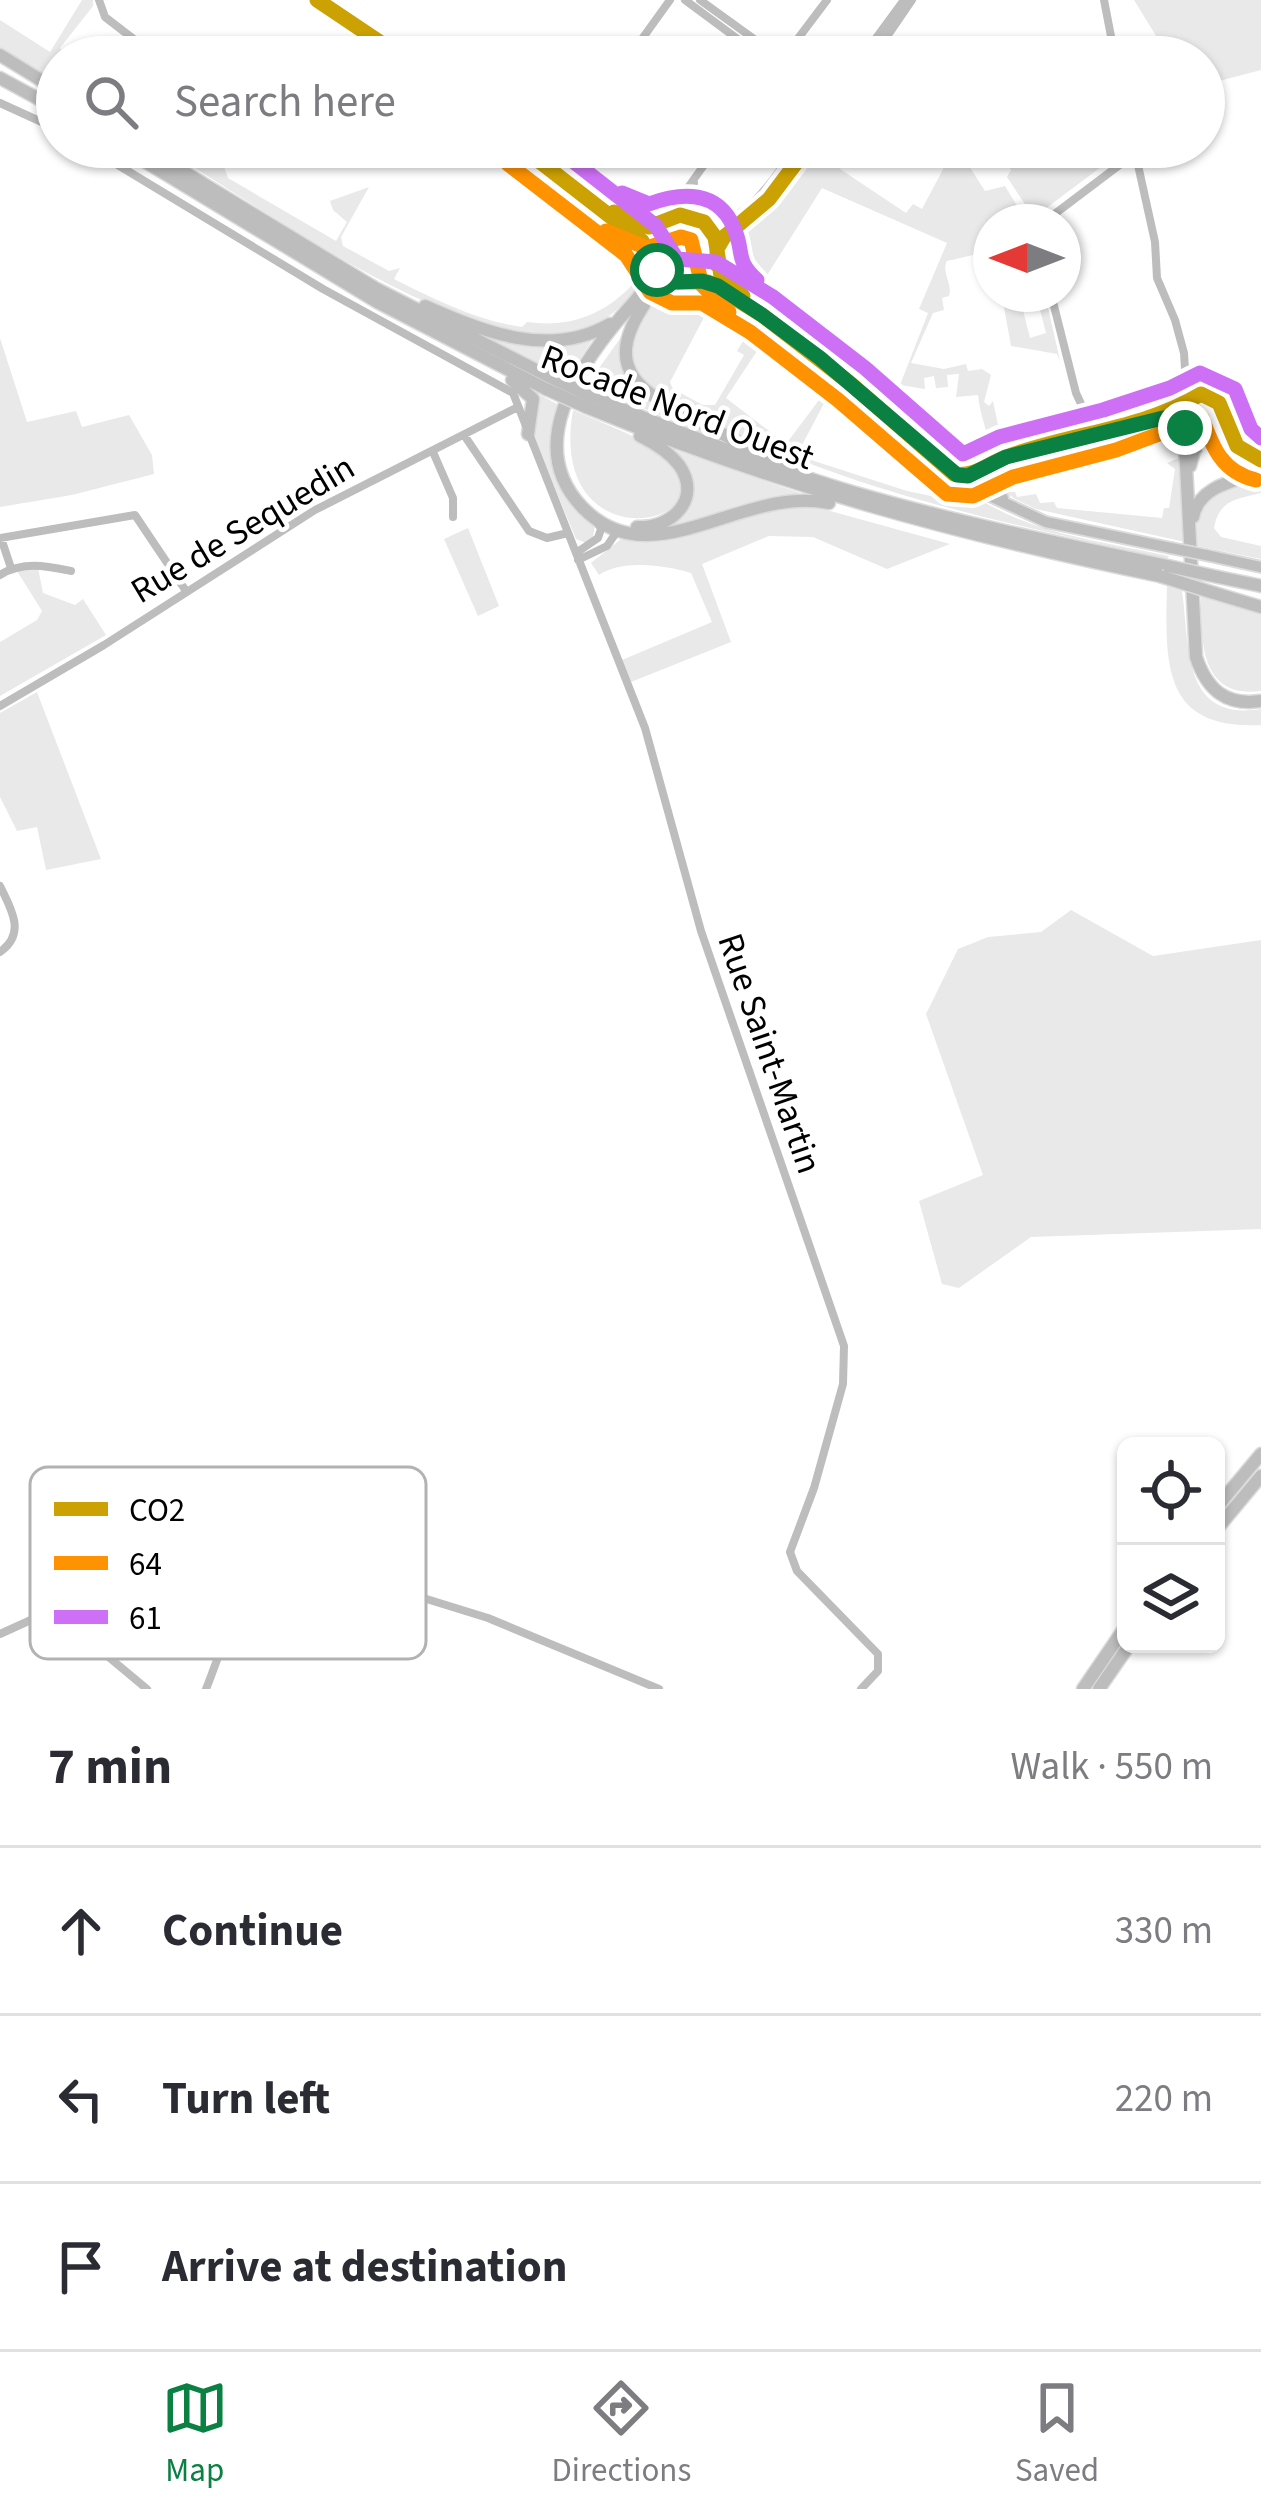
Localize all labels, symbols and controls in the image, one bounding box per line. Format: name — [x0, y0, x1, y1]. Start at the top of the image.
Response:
search box — [36, 36, 1225, 168]
icon: search — [78, 69, 144, 135]
text: Search here — [174, 70, 396, 134]
north arrow — [973, 204, 1081, 312]
route start — [630, 243, 684, 297]
street label: Rocade Nord Ouest — [533, 332, 821, 483]
route end — [1158, 401, 1212, 455]
street label: Rue de Sequedin — [121, 442, 364, 616]
street label: Rue Saint-Martin — [705, 927, 835, 1180]
map controls — [1117, 1437, 1225, 1653]
button: locate — [1117, 1437, 1225, 1545]
legend — [30, 1467, 426, 1659]
text: CO2 — [129, 1487, 185, 1534]
text: 64 — [129, 1541, 162, 1588]
button: layers — [1117, 1545, 1225, 1653]
text: 61 — [129, 1595, 162, 1642]
text: 7 min — [48, 1731, 172, 1803]
text: Walk · 550 m — [1010, 1739, 1213, 1795]
icon: ahead — [48, 1898, 114, 1964]
text: Continue — [162, 1899, 343, 1963]
text: 330 m — [1115, 1903, 1213, 1959]
icon: left — [48, 2066, 114, 2132]
text: Turn left — [162, 2067, 330, 2131]
text: 220 m — [1115, 2071, 1213, 2127]
icon: arrive — [48, 2234, 114, 2300]
text: Arrive at destination — [162, 2235, 567, 2299]
tab: Map — [162, 2375, 228, 2494]
tab: Directions — [552, 2375, 691, 2494]
tab: Saved — [1015, 2375, 1099, 2494]

